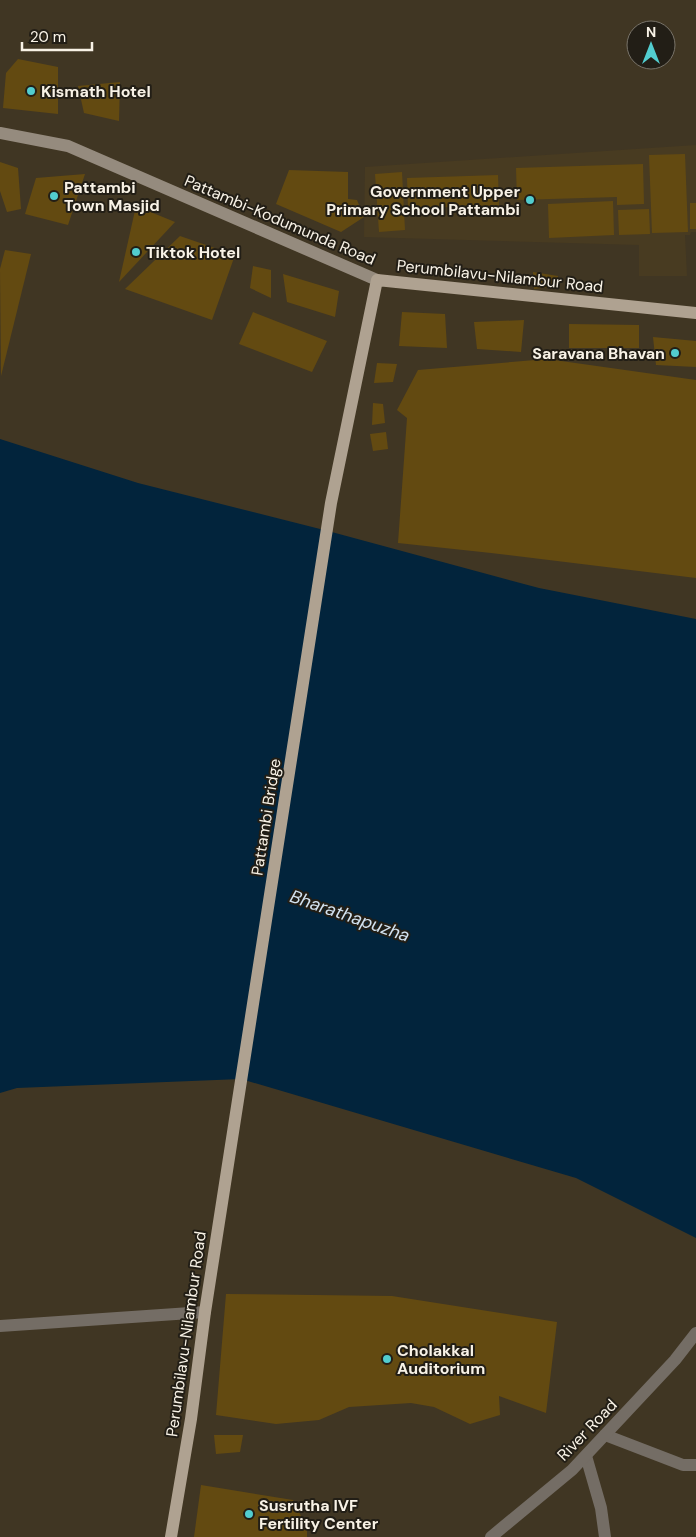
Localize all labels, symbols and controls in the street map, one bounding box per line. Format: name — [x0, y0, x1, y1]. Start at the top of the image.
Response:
scale bar — [22, 20, 92, 52]
north arrow — [626, 20, 676, 70]
text: N — [646, 23, 656, 41]
text: 20 m — [30, 27, 66, 47]
place label: Kismath Hotel — [41, 81, 151, 102]
marker: Kismath Hotel — [25, 85, 37, 97]
street label: Pattambi-Kodumunda Road — [181, 170, 379, 270]
place label: Pattambi Town Masjid — [64, 177, 160, 216]
place label: Government Upper Primary School Pattambi — [326, 181, 520, 220]
marker: Pattambi Town Masjid — [48, 190, 60, 202]
marker: Government Upper Primary School Pattambi — [524, 194, 536, 206]
place label: Tiktok Hotel — [146, 242, 240, 263]
marker: Tiktok Hotel — [130, 246, 142, 258]
street label: Perumbilavu-Nilambur Road — [396, 255, 604, 297]
place label: Saravana Bhavan — [532, 343, 665, 364]
marker: Saravana Bhavan — [669, 347, 681, 359]
street label: Pattambi Bridge — [246, 757, 286, 877]
water label: Bharathapuzha — [287, 884, 413, 948]
street label: Perumbilavu-Nilambur Road — [161, 1230, 211, 1438]
place label: Cholakkal Auditorium — [397, 1340, 485, 1379]
marker: Cholakkal Auditorium — [381, 1353, 393, 1365]
street label: River Road — [552, 1395, 622, 1465]
place label: Susrutha IVF Fertility Center — [259, 1495, 379, 1534]
marker: Susrutha IVF Fertility Center — [243, 1508, 255, 1520]

